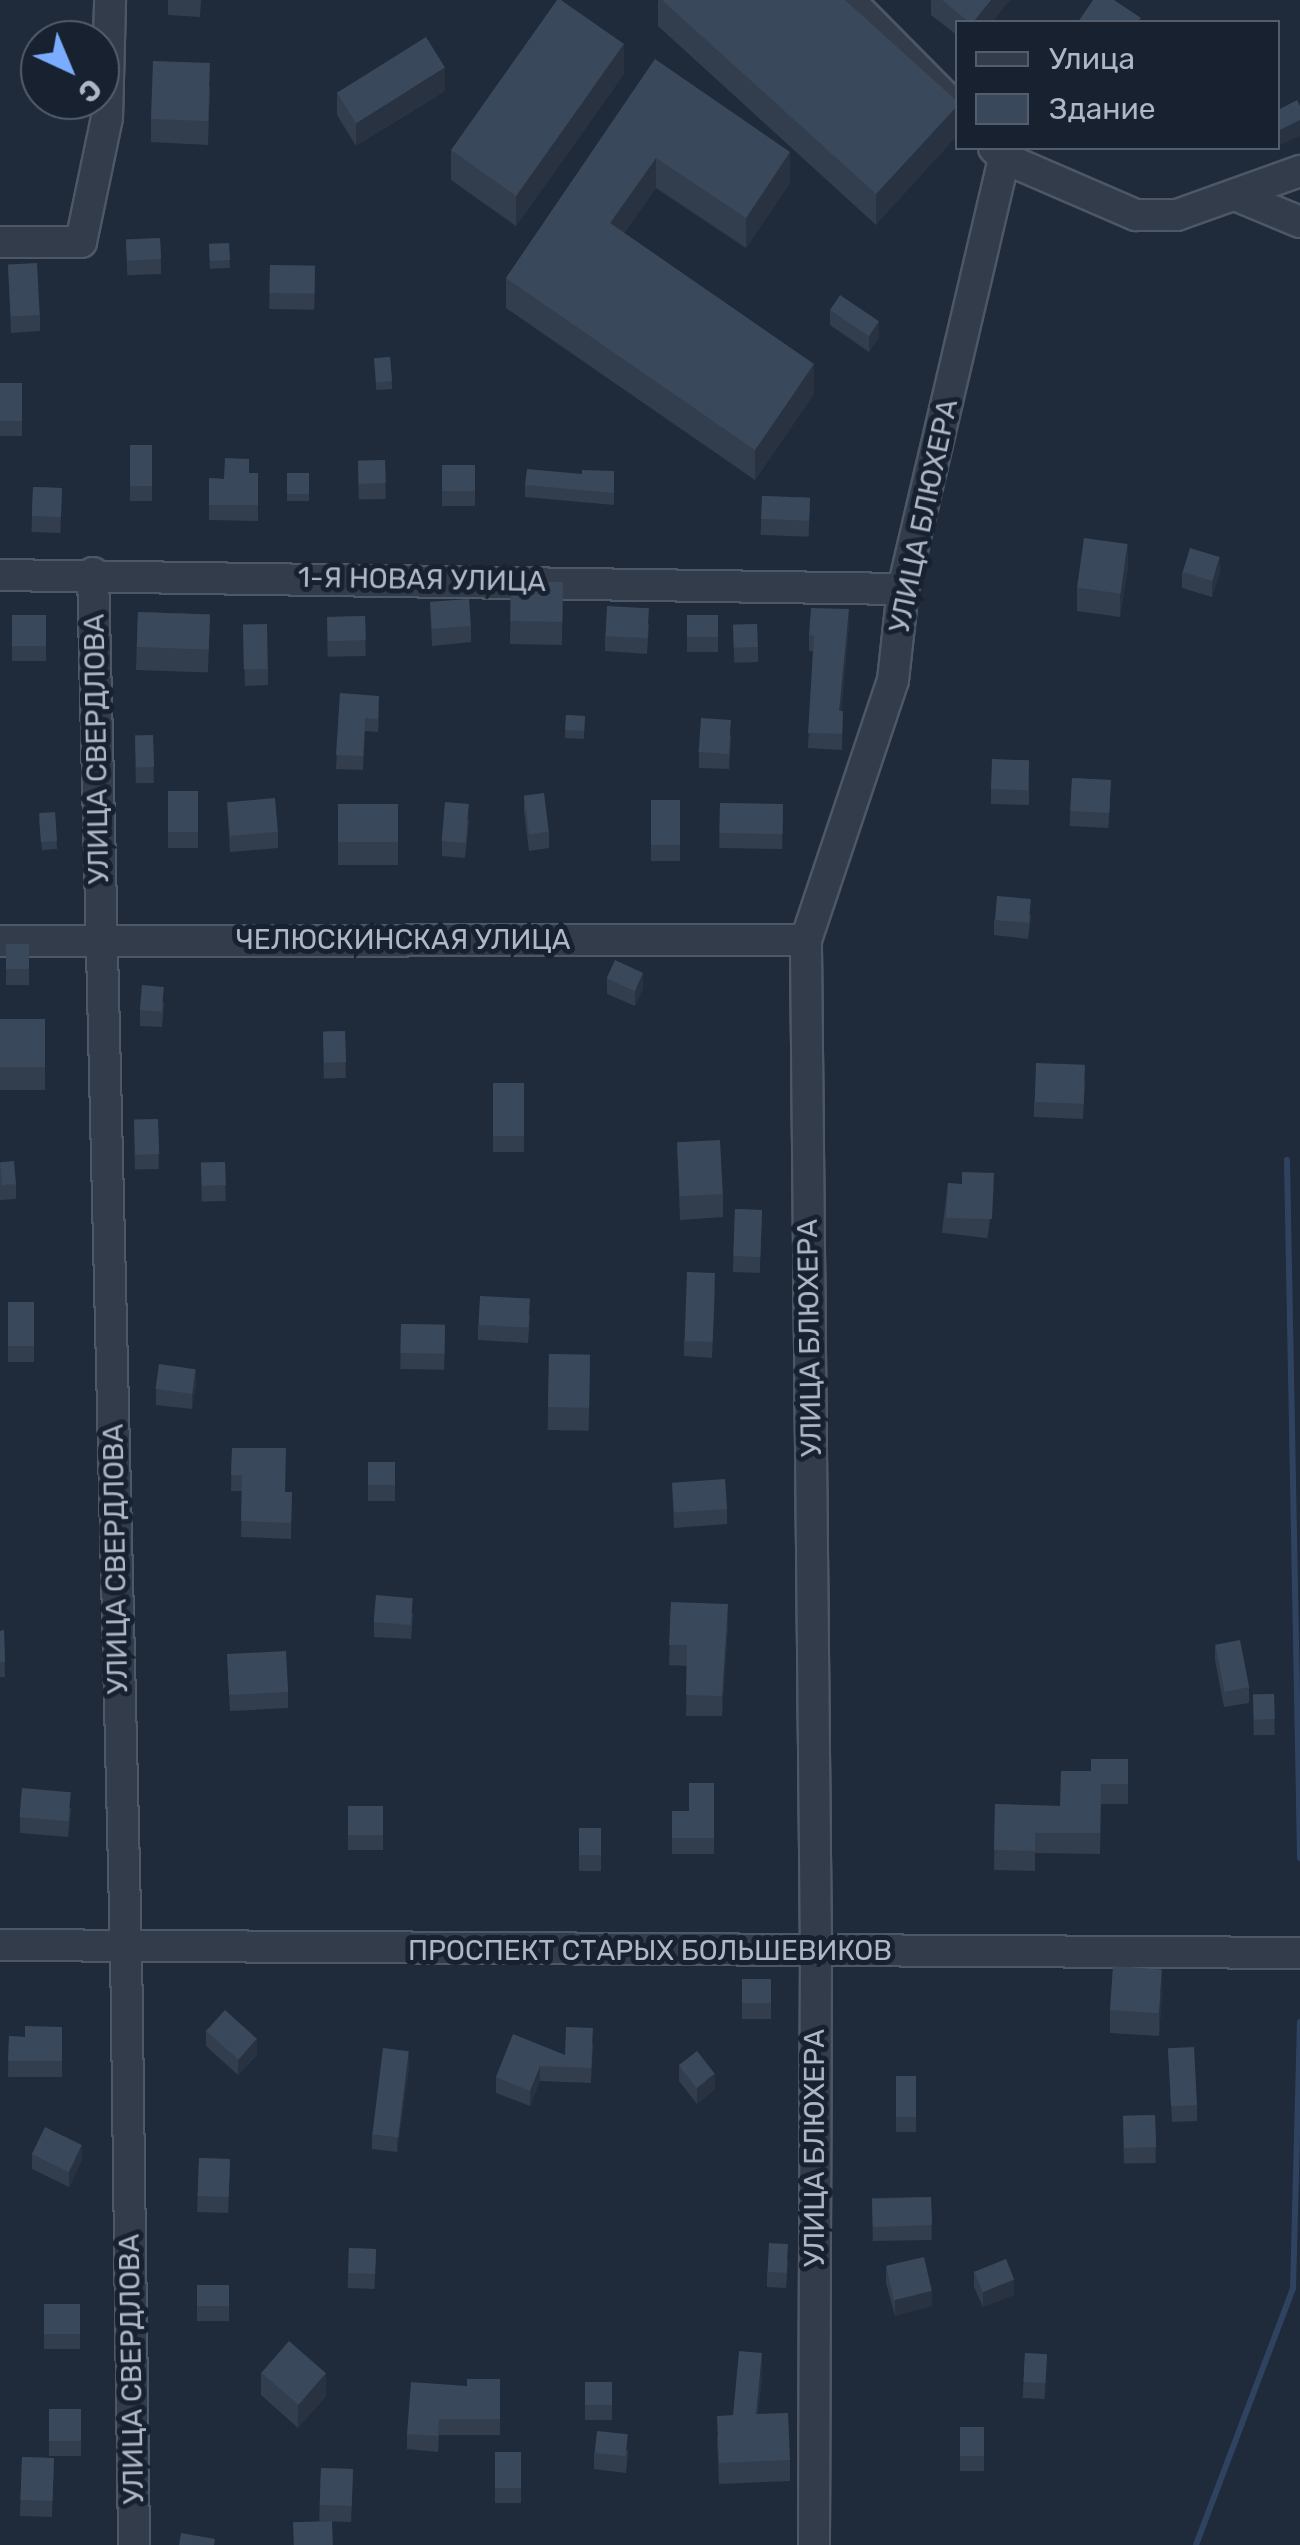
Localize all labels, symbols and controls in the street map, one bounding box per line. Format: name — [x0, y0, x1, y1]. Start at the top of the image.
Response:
north arrow — [20, 20, 120, 120]
legend — [955, 20, 1280, 150]
text: Улица — [1049, 41, 1135, 77]
text: С — [71, 72, 108, 109]
text: Здание — [1049, 91, 1156, 127]
street label: УЛИЦА БЛЮХЕРА — [883, 396, 965, 636]
street label: 1-Я НОВАЯ УЛИЦА — [298, 561, 546, 599]
street label: УЛИЦА СВЕРДЛОВА — [78, 613, 116, 885]
street label: ЧЕЛЮСКИНСКАЯ УЛИЦА — [235, 923, 571, 957]
street label: УЛИЦА БЛЮХЕРА — [791, 1219, 829, 1457]
street label: УЛИЦА СВЕРДЛОВА — [97, 1423, 135, 1695]
street label: ПРОСПЕКТ СТАРЫХ БОЛЬШЕВИКОВ — [408, 1934, 892, 1968]
street label: УЛИЦА БЛЮХЕРА — [798, 2029, 832, 2267]
street label: УЛИЦА СВЕРДЛОВА — [113, 2233, 151, 2505]

